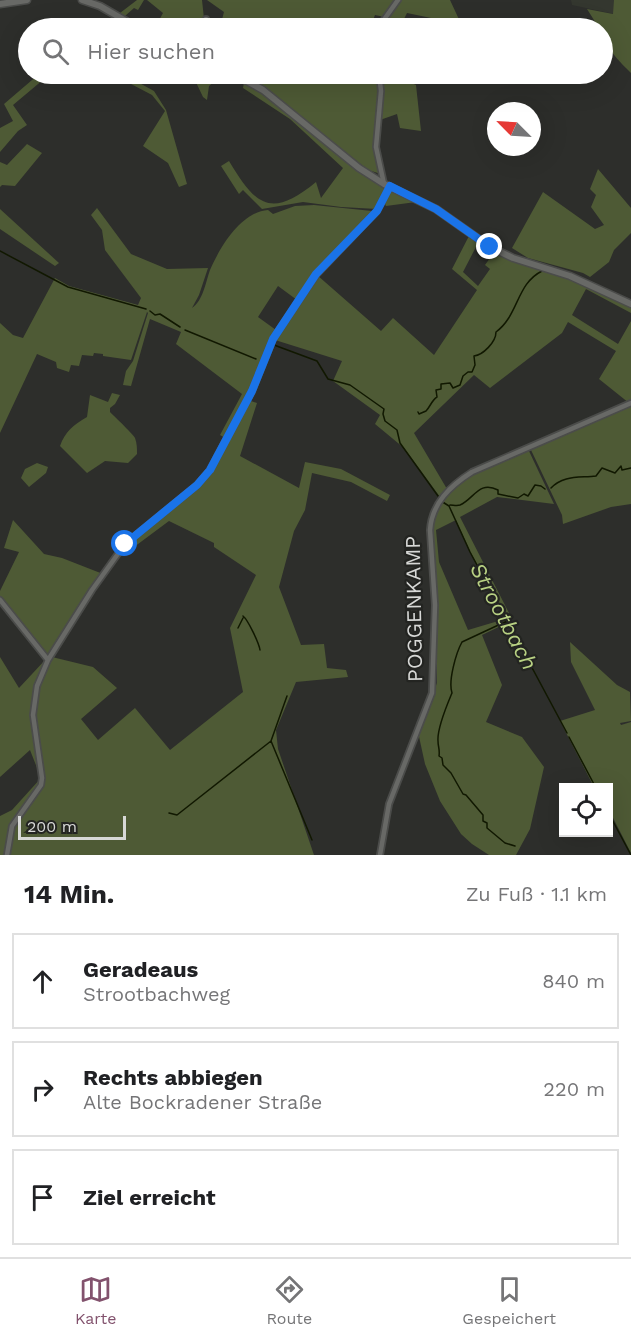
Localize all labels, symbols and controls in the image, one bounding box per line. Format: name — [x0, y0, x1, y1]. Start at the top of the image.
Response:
search box — [18, 18, 613, 84]
icon: search — [39, 35, 72, 68]
text: Hier suchen — [87, 39, 215, 64]
north arrow — [487, 102, 541, 156]
route end — [476, 233, 502, 259]
route start — [111, 530, 137, 556]
street label: POGGENKAMP — [400, 536, 427, 682]
water label: Strootbach — [465, 558, 542, 674]
map controls — [559, 783, 613, 837]
button: locate — [559, 783, 613, 837]
scale bar — [18, 813, 126, 840]
text: 200 m — [27, 817, 77, 836]
text: 14 Min. — [24, 879, 114, 909]
text: Zu Fuß · 1.1 km — [466, 882, 607, 906]
text: Geradeaus — [83, 957, 198, 982]
icon: ahead — [26, 965, 59, 998]
text: 840 m — [542, 969, 605, 993]
text: Strootbachweg — [83, 982, 230, 1006]
text: Rechts abbiegen — [83, 1065, 263, 1090]
icon: right — [26, 1073, 59, 1106]
text: 220 m — [543, 1077, 605, 1101]
text: Alte Bockradener Straße — [83, 1090, 322, 1114]
icon: arrive — [26, 1181, 59, 1214]
text: Ziel erreicht — [83, 1185, 216, 1210]
tab: Karte — [75, 1273, 116, 1328]
tab: Route — [266, 1273, 312, 1328]
tab: Gespeichert — [462, 1273, 556, 1328]

